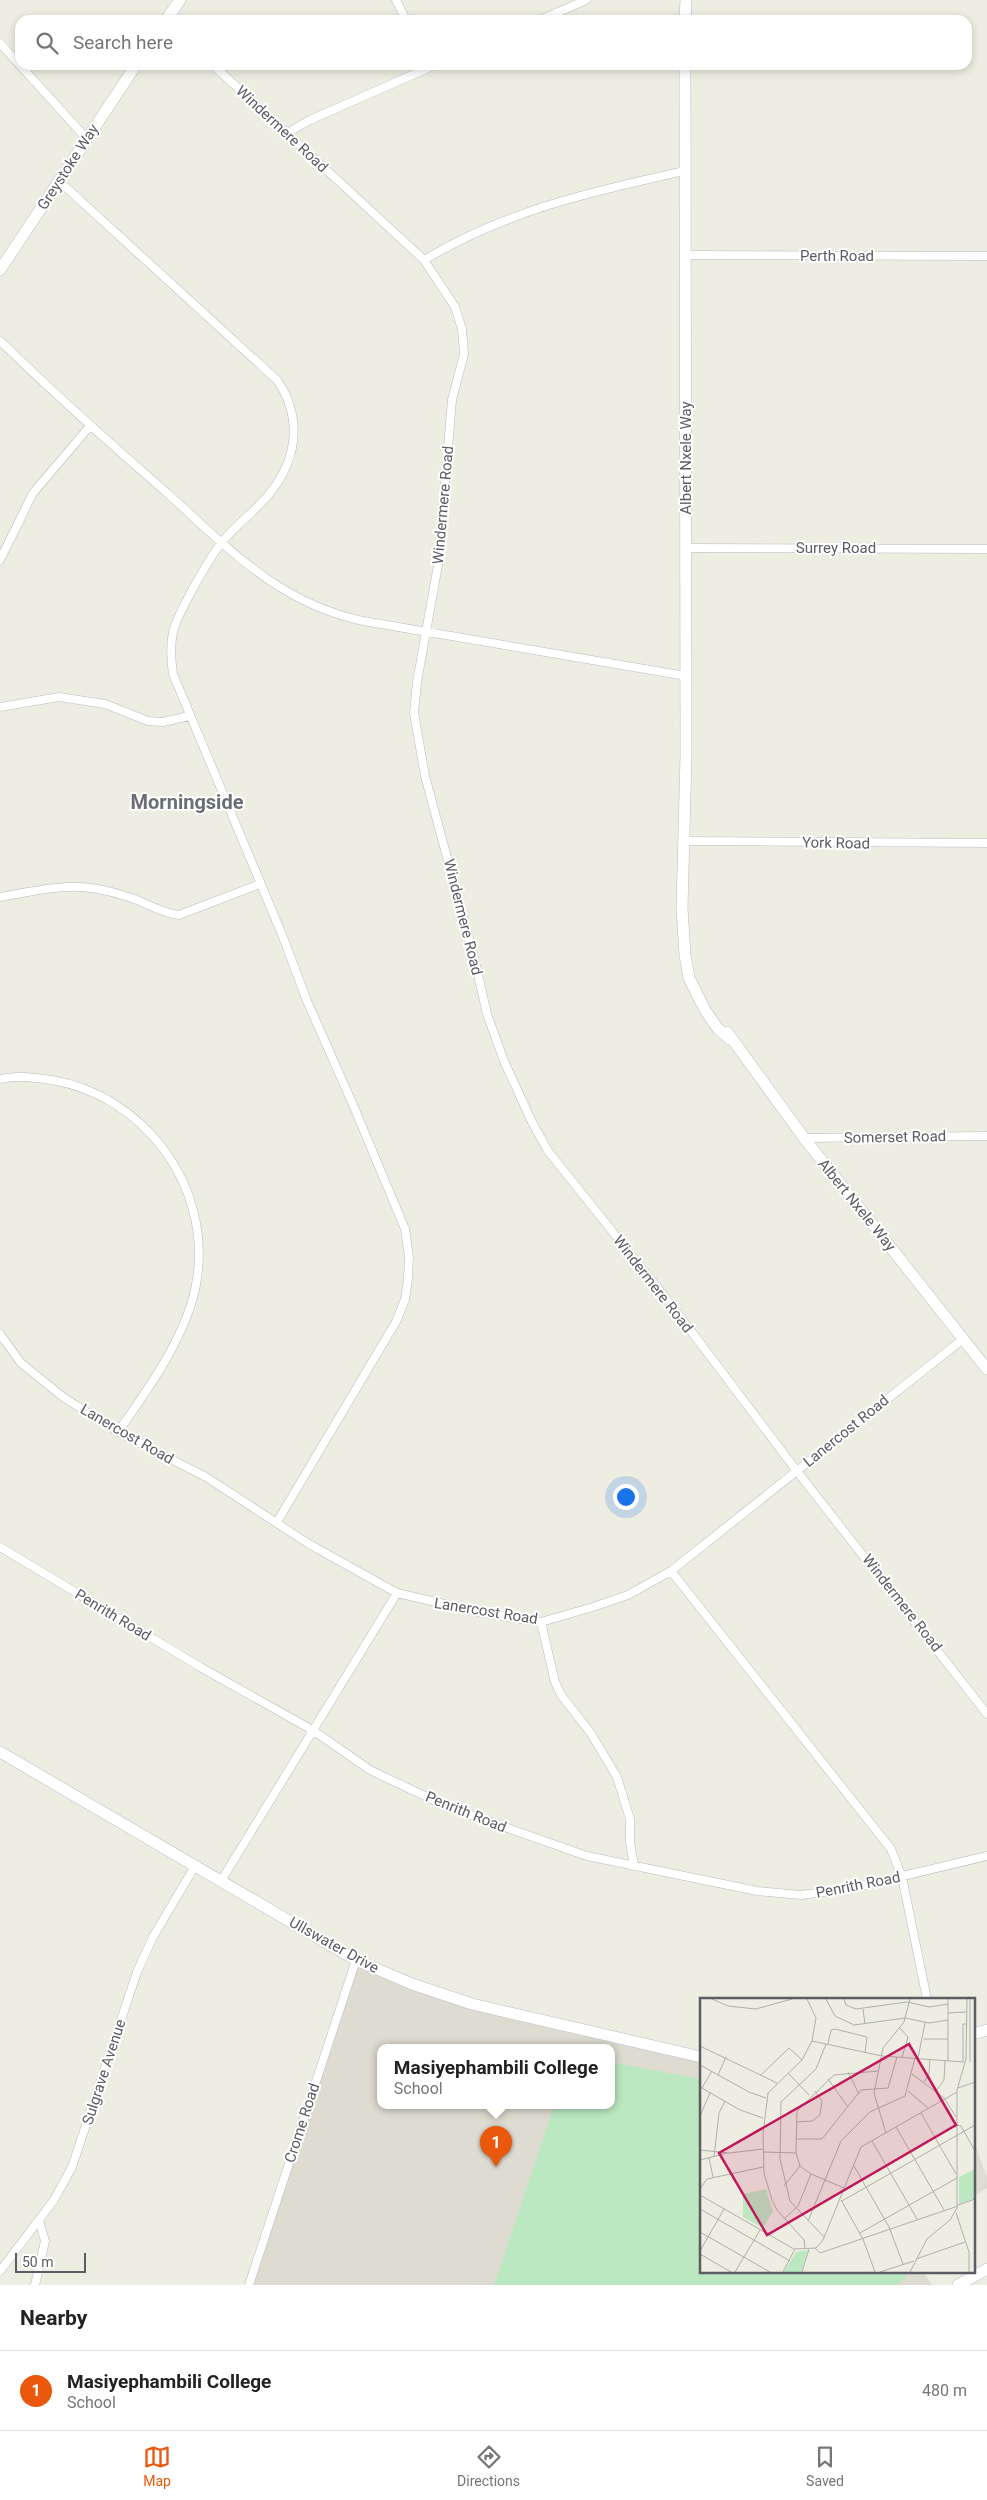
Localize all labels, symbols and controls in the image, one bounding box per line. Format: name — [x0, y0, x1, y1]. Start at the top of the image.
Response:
search box — [15, 15, 972, 70]
icon: search — [33, 29, 61, 57]
text: Search here — [73, 31, 173, 54]
street label: Windermere Road — [232, 82, 332, 176]
street label: Greystoke Way — [34, 121, 102, 213]
street label: Perth Road — [800, 247, 874, 265]
street label: Albert Nxele Way — [677, 401, 695, 515]
street label: Windermere Road — [429, 445, 457, 565]
street label: Surrey Road — [796, 539, 876, 557]
district label: Morningside — [131, 790, 244, 814]
street label: York Road — [802, 833, 870, 853]
street label: Windermere Road — [440, 857, 486, 977]
street label: Somerset Road — [844, 1127, 946, 1147]
street label: Albert Nxele Way — [814, 1155, 900, 1255]
street label: Windermere Road — [609, 1232, 697, 1336]
street label: Lanercost Road — [800, 1391, 892, 1471]
street label: Lanercost Road — [77, 1400, 177, 1468]
your location — [613, 1484, 639, 1510]
street label: Windermere Road — [858, 1551, 946, 1655]
street label: Penrith Road — [72, 1585, 154, 1645]
street label: Lanercost Road — [433, 1594, 539, 1628]
street label: Penrith Road — [423, 1788, 509, 1836]
street label: Penrith Road — [814, 1868, 902, 1902]
street label: Ullswater Drive — [286, 1913, 382, 1977]
inset map — [700, 1998, 974, 2272]
street label: Sulgrave Avenue — [78, 2017, 130, 2127]
popup — [377, 2044, 615, 2109]
text: Masiyephambili College — [394, 2056, 598, 2079]
text: School — [394, 2079, 443, 2098]
street label: Crome Road — [281, 2081, 323, 2165]
pin: 1 — [480, 2126, 512, 2167]
scale bar — [15, 2250, 86, 2273]
text: 50 m — [22, 2254, 54, 2270]
text: Nearby — [20, 2306, 87, 2330]
text: Masiyephambili College — [67, 2370, 271, 2393]
text: 1 — [31, 2381, 41, 2400]
text: 480 m — [922, 2381, 967, 2400]
text: School — [67, 2393, 116, 2412]
tab: Map — [143, 2443, 171, 2489]
tab: Directions — [457, 2443, 520, 2489]
tab: Saved — [806, 2443, 844, 2489]

